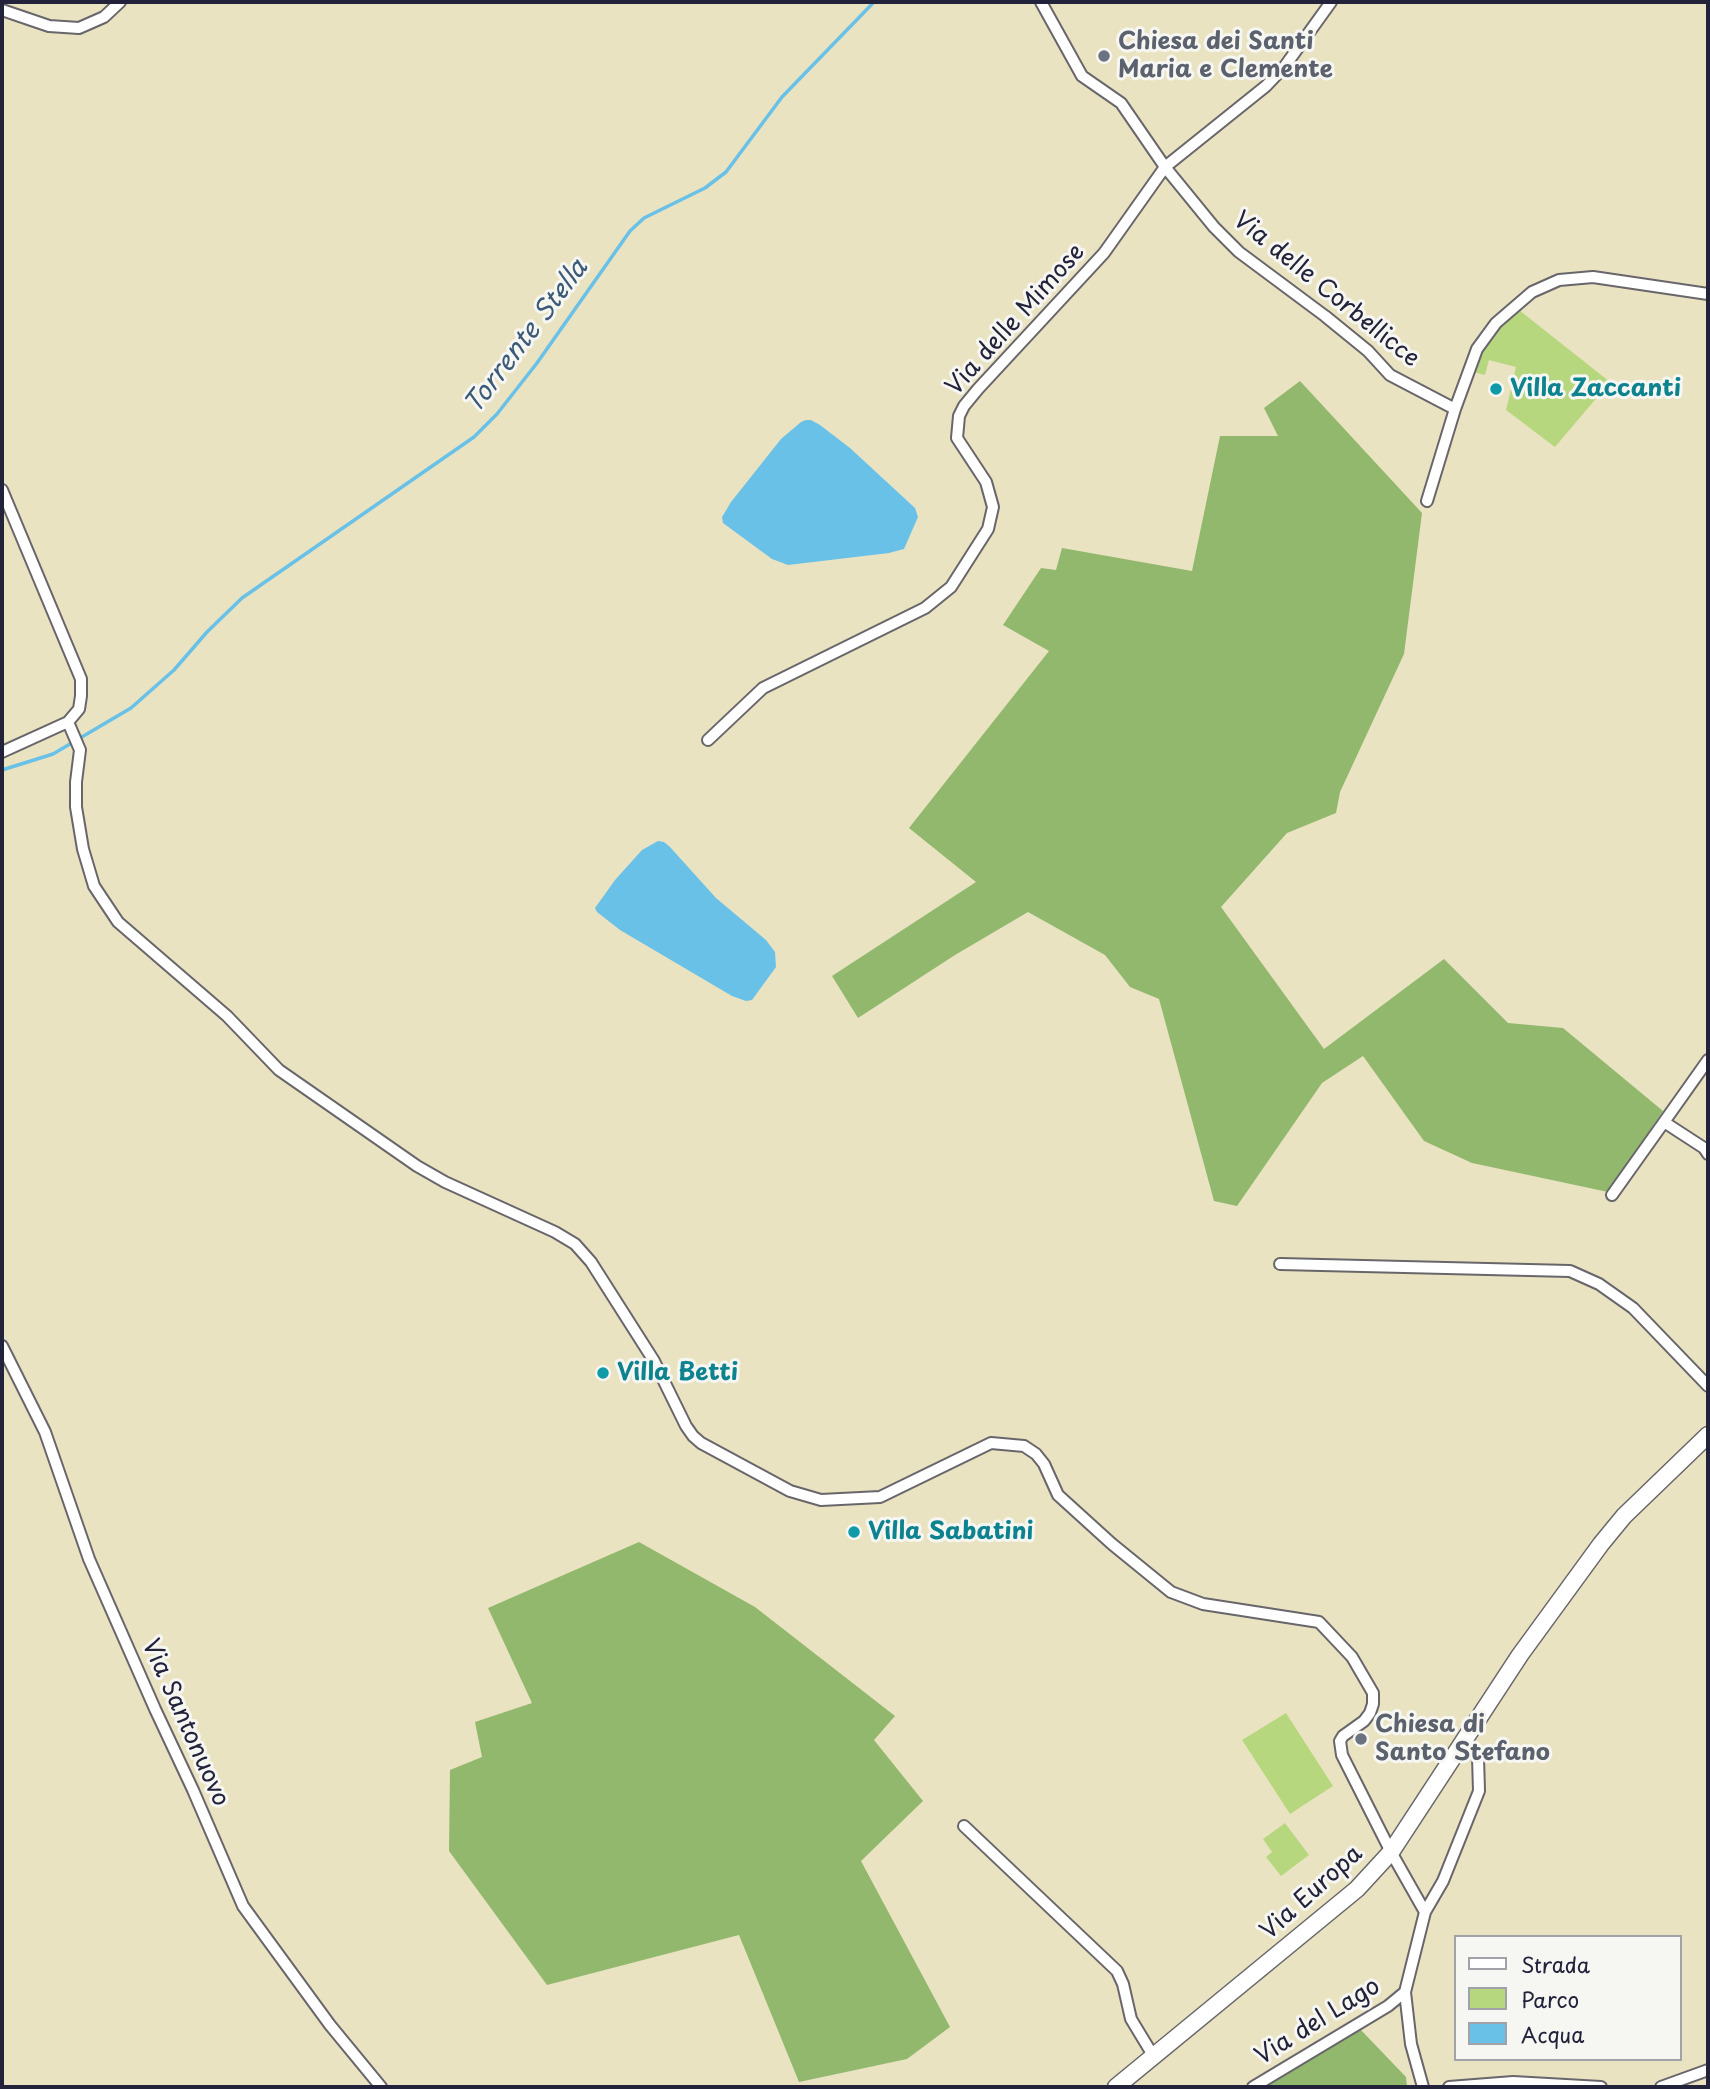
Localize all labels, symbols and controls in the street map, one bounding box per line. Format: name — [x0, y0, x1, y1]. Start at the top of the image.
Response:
place label: Chiesa dei Santi Maria e Clemente — [1118, 28, 1333, 84]
marker: Chiesa dei Santi Maria e Clemente — [1096, 48, 1112, 64]
street label: Via delle Corbellicce — [1227, 206, 1425, 374]
street label: Via delle Mimose — [941, 239, 1091, 401]
water label: Torrente Stella — [459, 254, 595, 420]
place label: Villa Zaccanti — [1510, 375, 1681, 403]
marker: Villa Zaccanti — [1488, 381, 1504, 397]
place label: Villa Betti — [617, 1359, 738, 1387]
marker: Villa Betti — [595, 1365, 611, 1381]
place label: Villa Sabatini — [868, 1518, 1033, 1546]
marker: Villa Sabatini — [846, 1524, 862, 1540]
street label: Via Santonuovo — [135, 1635, 235, 1811]
place label: Chiesa di Santo Stefano — [1375, 1711, 1550, 1767]
marker: Chiesa di Santo Stefano — [1353, 1731, 1369, 1747]
street label: Via Europa — [1255, 1840, 1369, 1946]
legend — [1454, 1935, 1682, 2061]
text: Strada — [1521, 1948, 1590, 1980]
street label: Via del Lago — [1250, 1972, 1386, 2072]
text: Parco — [1521, 1983, 1579, 2015]
text: Acqua — [1521, 2018, 1584, 2050]

